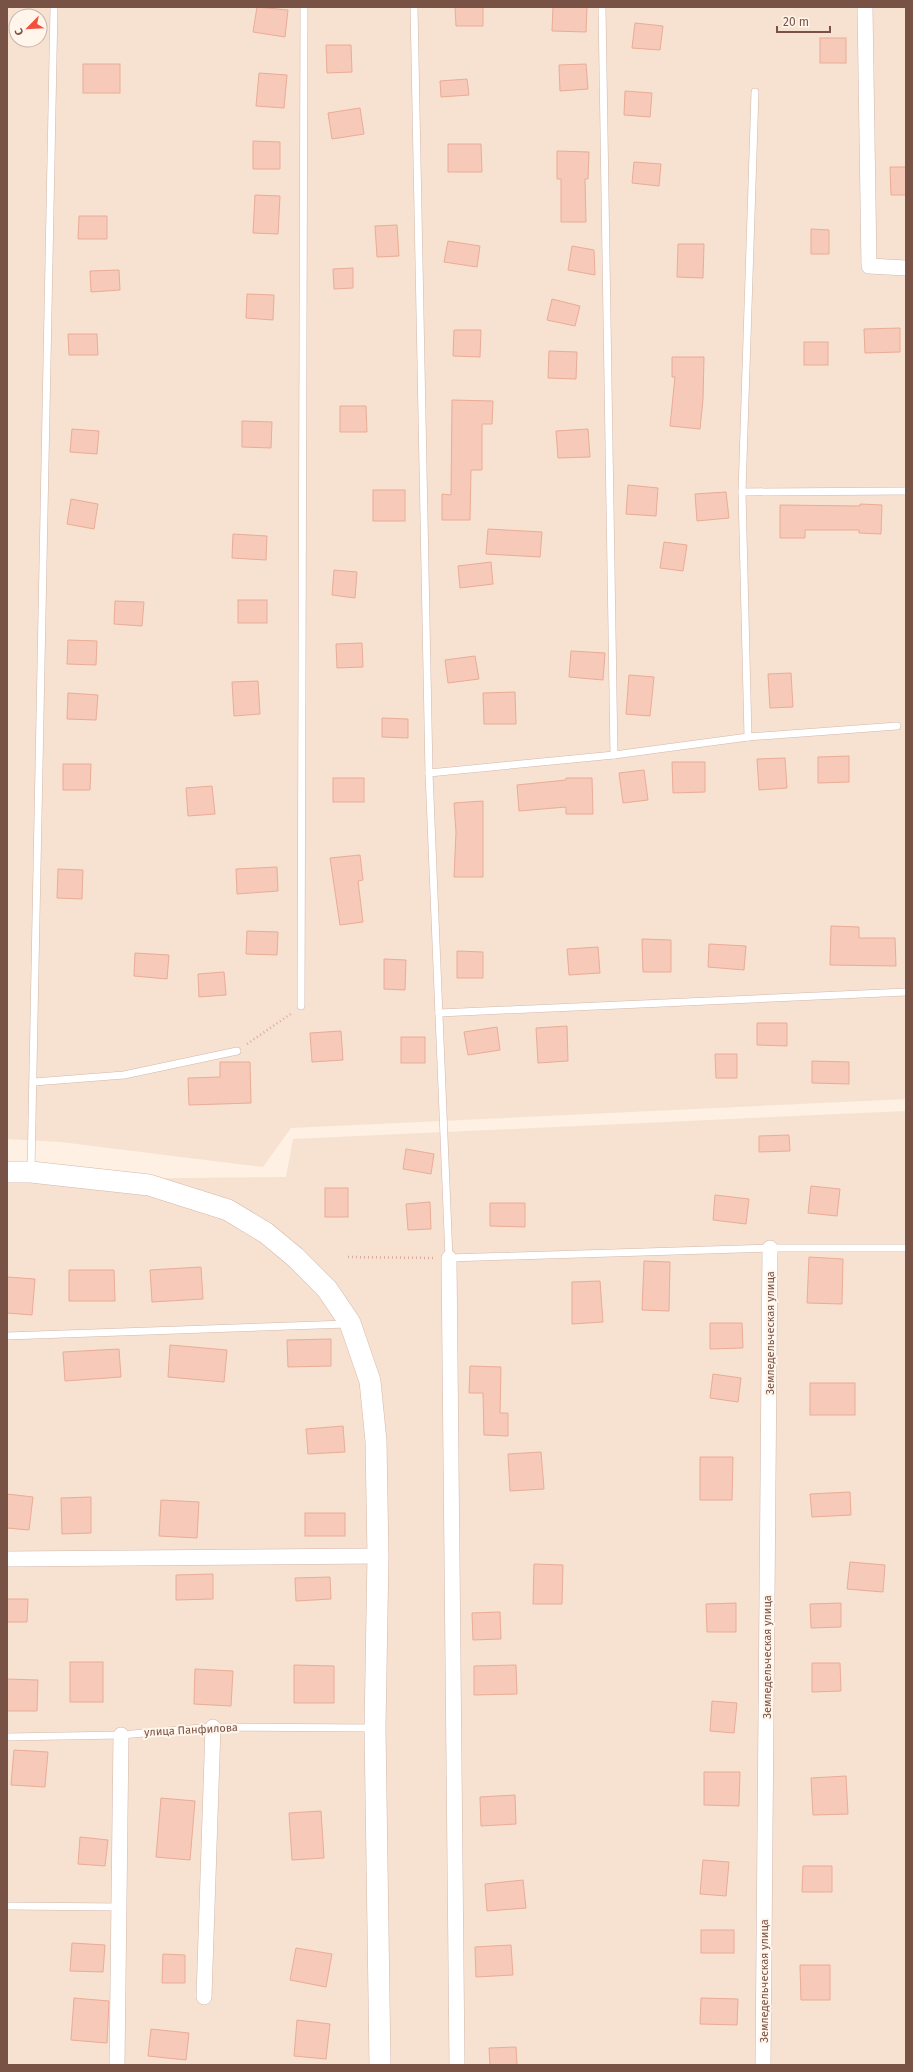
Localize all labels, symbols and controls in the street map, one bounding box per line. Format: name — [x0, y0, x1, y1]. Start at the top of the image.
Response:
north arrow — [8, 8, 48, 48]
scale bar — [777, 8, 830, 34]
text: 20 m — [783, 15, 809, 29]
text: С — [12, 26, 27, 37]
street label: Земледельческая улица — [764, 1271, 777, 1395]
street label: Земледельческая улица — [761, 1595, 774, 1719]
street label: улица Панфилова — [144, 1721, 238, 1739]
street label: Земледельческая улица — [758, 1919, 771, 2043]

